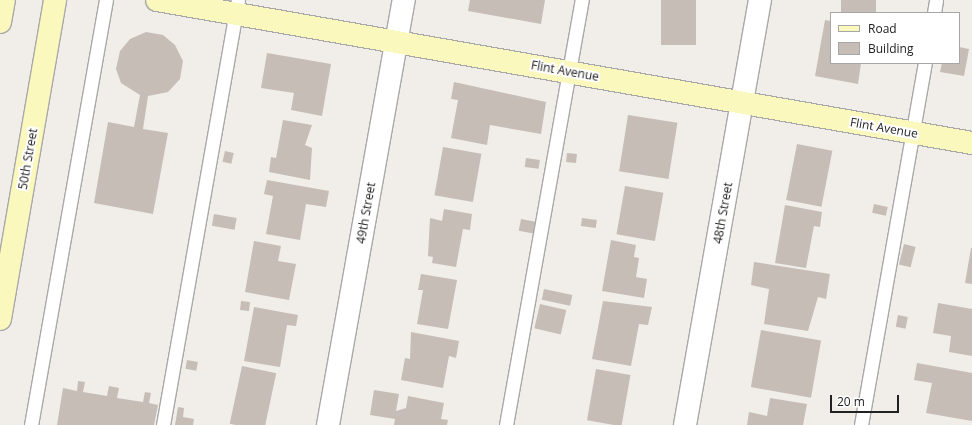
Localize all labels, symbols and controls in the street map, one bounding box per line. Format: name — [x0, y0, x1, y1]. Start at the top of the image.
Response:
legend — [830, 12, 960, 64]
text: Road — [868, 20, 897, 37]
text: Building — [868, 40, 913, 57]
street label: Flint Avenue — [530, 58, 600, 84]
street label: Flint Avenue — [849, 115, 919, 141]
street label: 50th Street — [16, 127, 40, 191]
street label: 49th Street — [354, 181, 378, 245]
street label: 48th Street — [711, 181, 735, 245]
scale bar — [832, 387, 901, 413]
text: 20 m — [837, 393, 865, 410]

